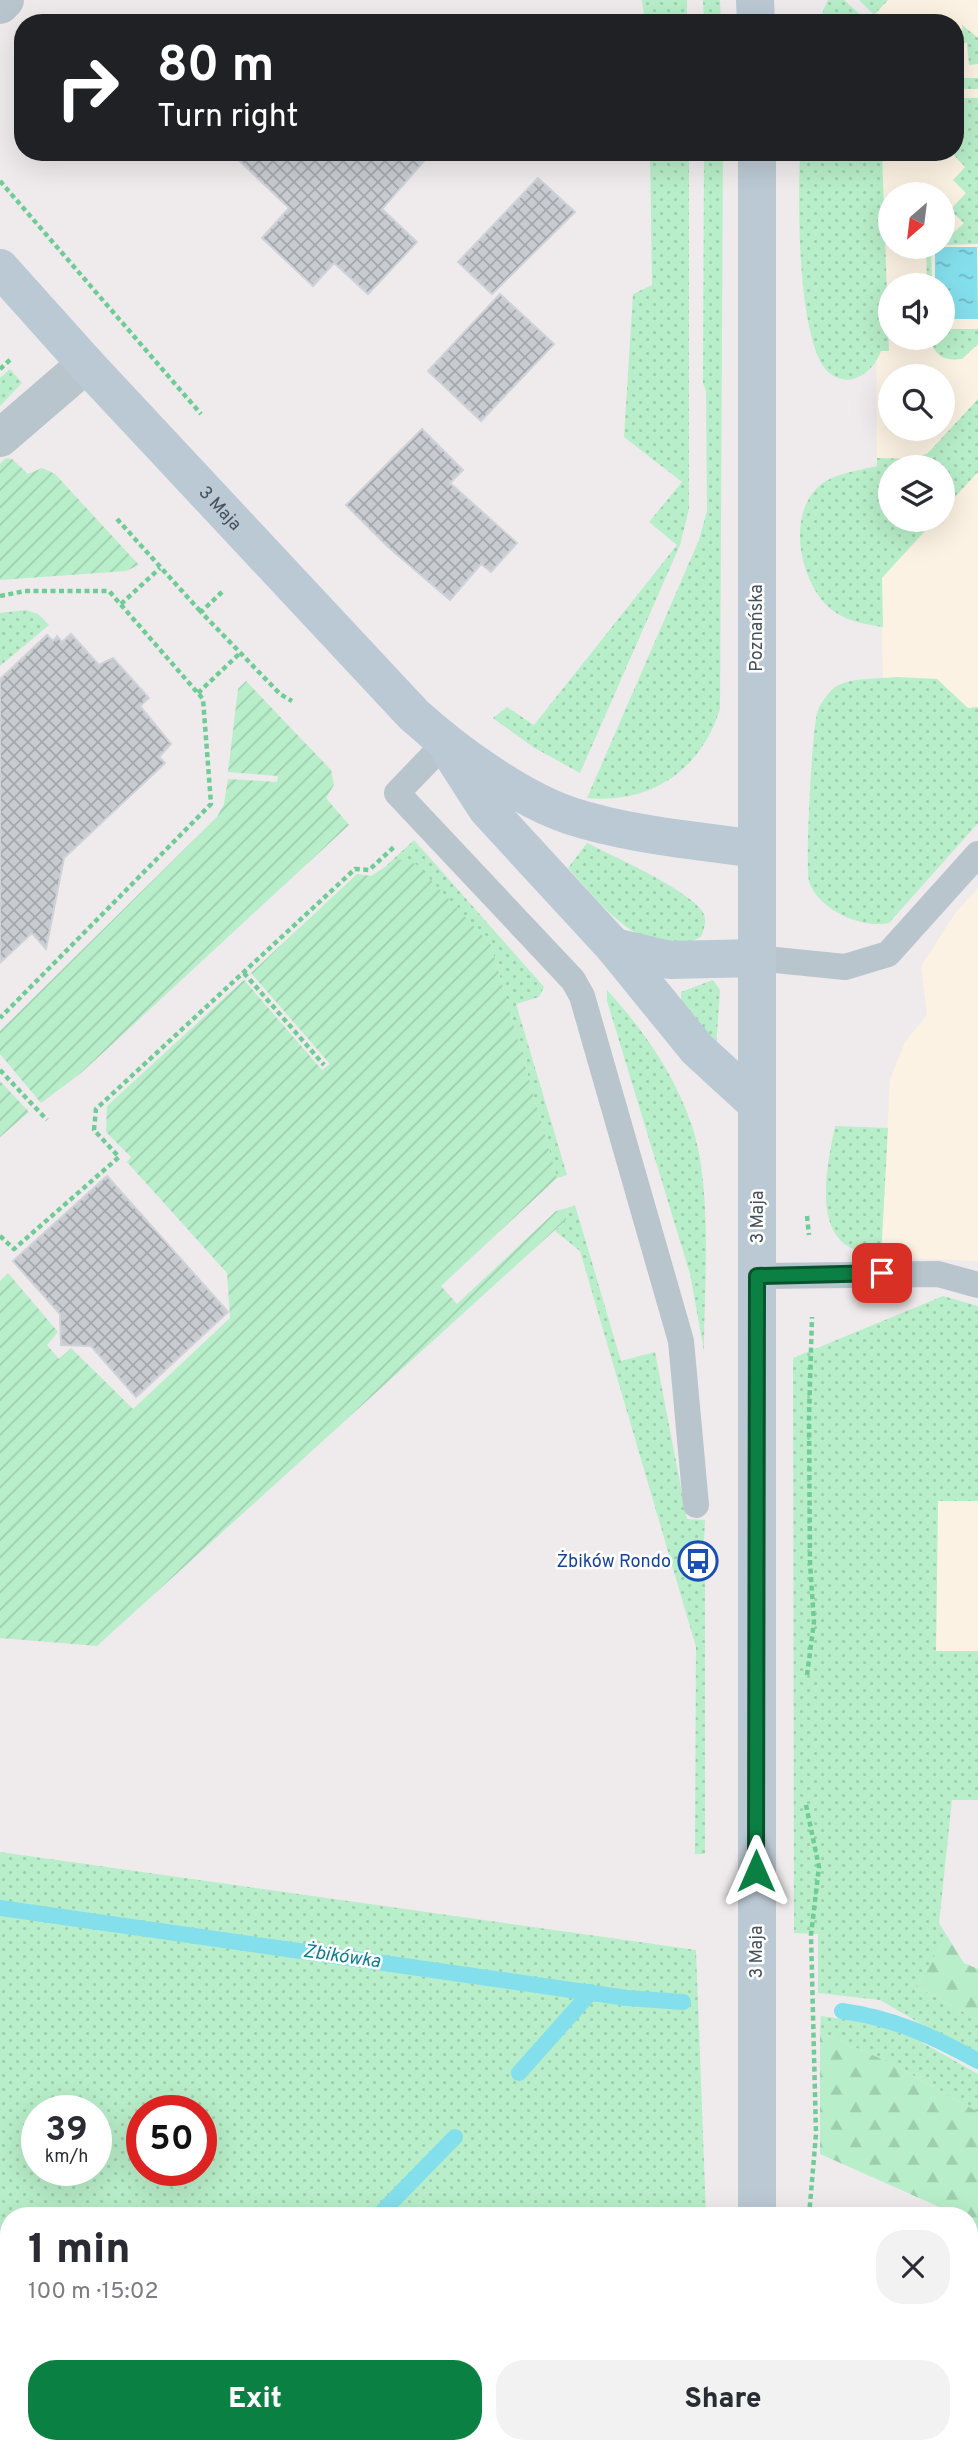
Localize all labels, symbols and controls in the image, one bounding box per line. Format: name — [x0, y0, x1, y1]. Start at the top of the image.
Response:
text: 80 m — [157, 37, 274, 99]
icon: right — [42, 42, 133, 133]
text: Turn right — [157, 98, 299, 138]
north arrow — [878, 182, 956, 259]
map controls — [878, 182, 955, 532]
button: sound — [878, 273, 955, 350]
button: search — [878, 364, 955, 441]
button: layers — [878, 455, 955, 532]
street label: 3 Maja — [193, 482, 246, 536]
street label: Poznańska — [746, 584, 769, 672]
street label: 3 Maja — [747, 1190, 770, 1244]
pin — [852, 1243, 912, 1303]
icon: arrive — [863, 1254, 901, 1292]
bus stop icon: Żbików Rondo — [677, 1540, 719, 1582]
place label: Żbików Rondo — [556, 1549, 671, 1574]
position arrow — [719, 1834, 793, 1908]
street label: 3 Maja — [746, 1925, 769, 1979]
water label: Żbikówka — [302, 1939, 382, 1974]
speed limit sign: 50 — [126, 2095, 217, 2186]
text: 39 — [45, 2109, 88, 2153]
text: km/h — [45, 2146, 88, 2169]
text: 1 min — [28, 2225, 131, 2278]
button: close — [876, 2230, 950, 2304]
text: 100 m · 15:02 — [28, 2278, 159, 2307]
button: Exit — [28, 2360, 482, 2440]
button: Share — [496, 2360, 950, 2440]

